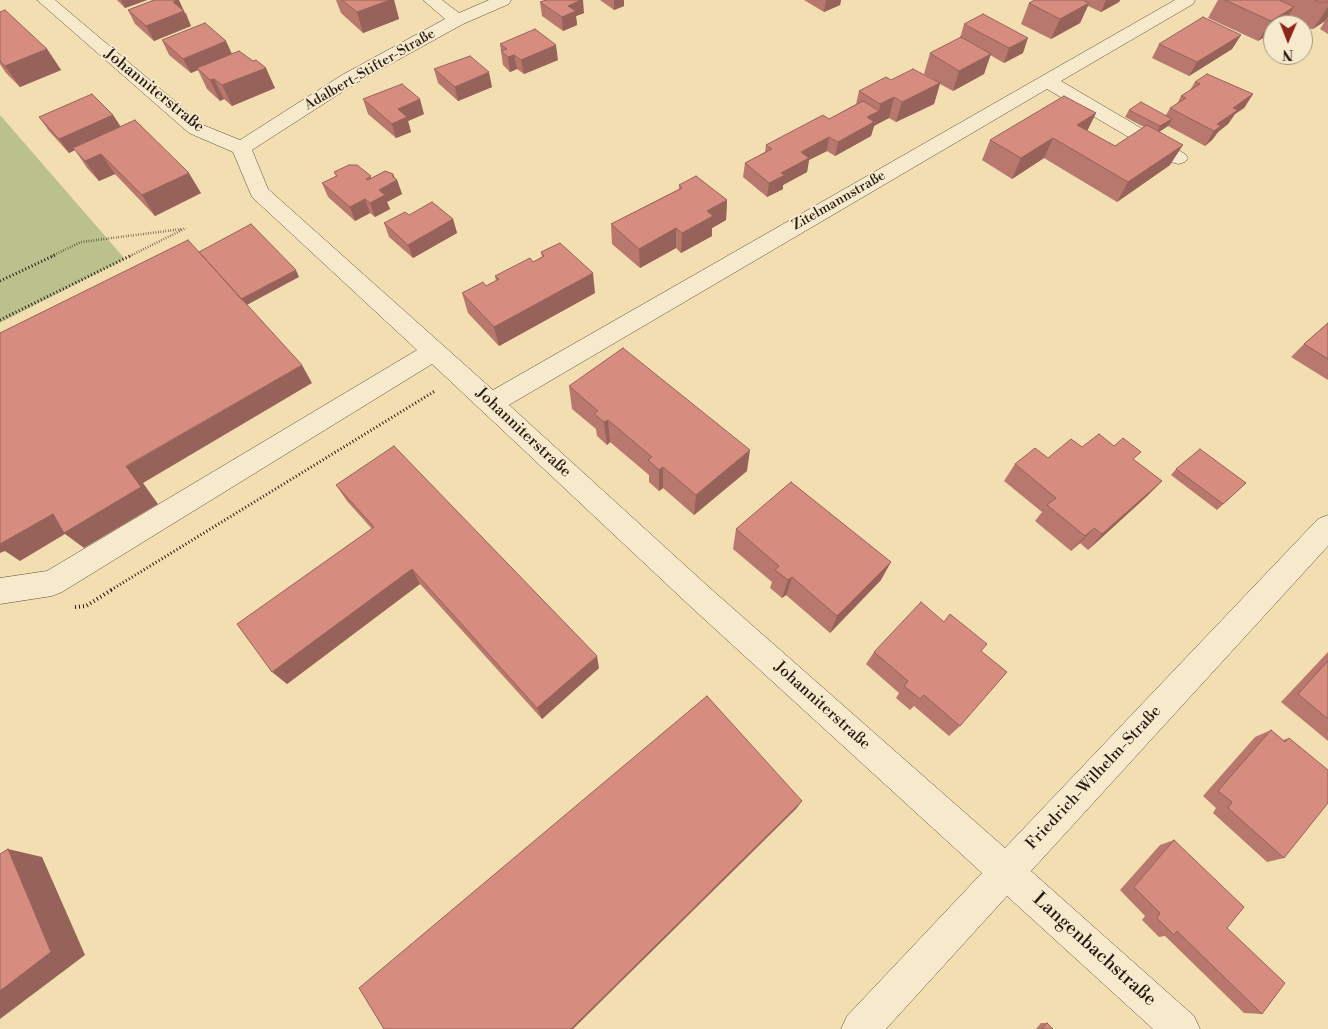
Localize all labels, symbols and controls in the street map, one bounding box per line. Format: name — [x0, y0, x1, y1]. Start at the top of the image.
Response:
north arrow — [1263, 15, 1313, 65]
street label: Adalbert-Stifter-Straße — [302, 26, 438, 114]
street label: Johanniterstraße — [100, 45, 208, 137]
text: N — [1282, 45, 1293, 63]
street label: Zitelmannstraße — [789, 168, 889, 234]
street label: Johanniterstraße — [471, 384, 575, 482]
street label: Johanniterstraße — [770, 658, 874, 754]
street label: Friedrich-Wilhelm-Straße — [1022, 702, 1166, 854]
street label: Langenbachstraße — [1027, 889, 1161, 1011]

